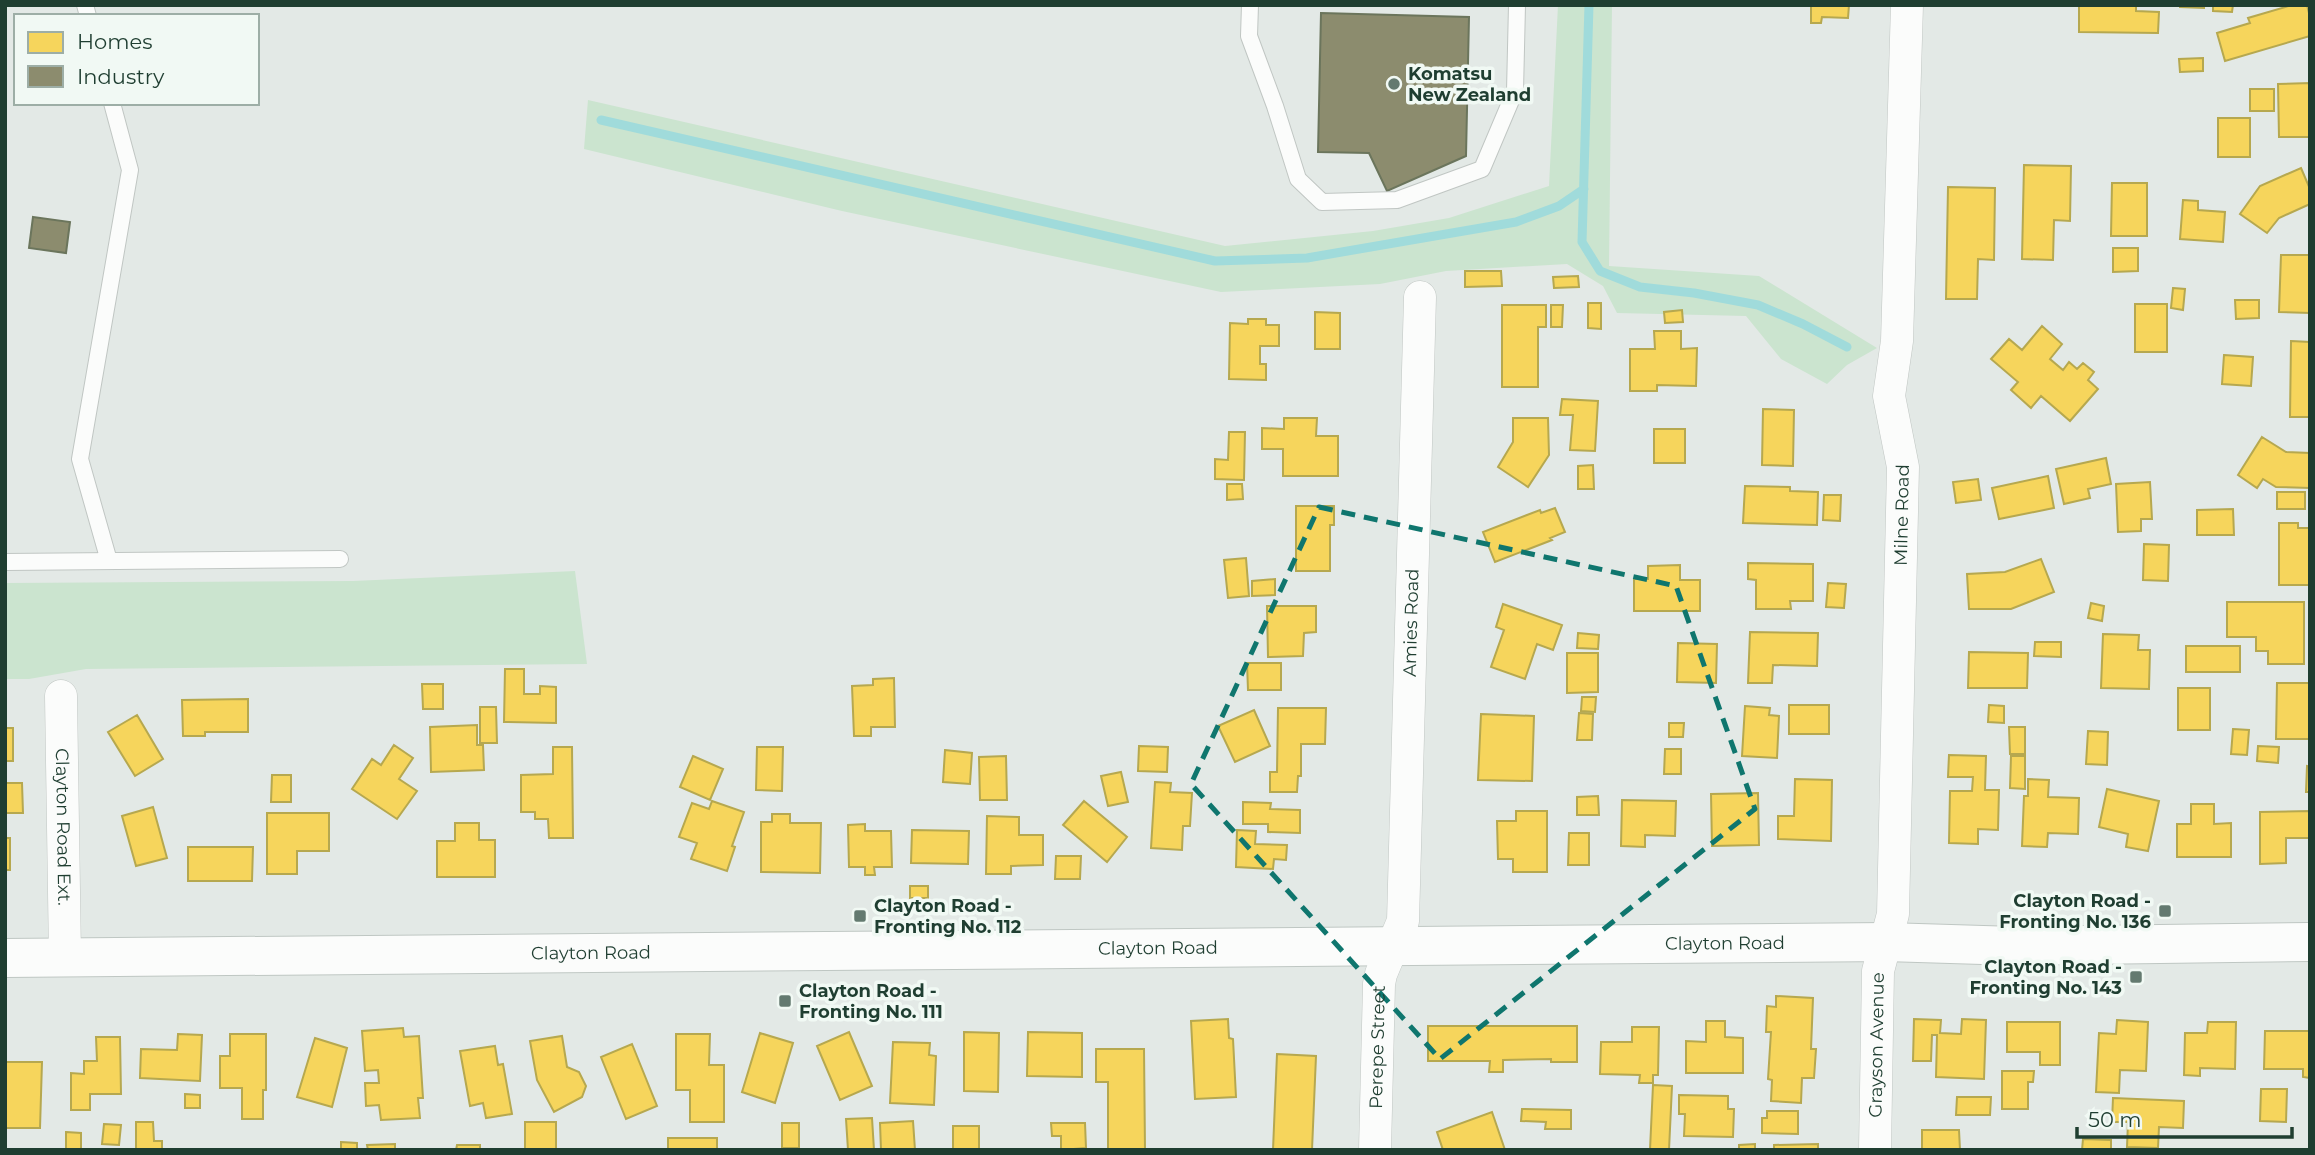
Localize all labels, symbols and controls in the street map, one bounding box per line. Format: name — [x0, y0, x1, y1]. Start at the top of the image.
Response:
legend — [14, 14, 259, 105]
text: Homes — [77, 29, 152, 54]
place label: Komatsu New Zealand — [1408, 63, 1531, 106]
text: Industry — [77, 64, 165, 89]
marker: Komatsu New Zealand — [1386, 76, 1402, 92]
street label: Milne Road — [1890, 464, 1914, 566]
street label: Amies Road — [1399, 568, 1424, 677]
street label: Clayton Road Ext. — [51, 748, 75, 906]
place label: Clayton Road - Fronting No. 136 — [1999, 890, 2152, 933]
place label: Clayton Road - Fronting No. 112 — [874, 895, 1022, 938]
marker: Clayton Road - Fronting No. 136 — [2157, 903, 2173, 919]
marker: Clayton Road - Fronting No. 112 — [852, 908, 868, 924]
street label: Clayton Road — [1665, 932, 1785, 955]
street label: Clayton Road — [1098, 937, 1218, 960]
street label: Clayton Road — [531, 942, 651, 965]
place label: Clayton Road - Fronting No. 143 — [1969, 956, 2122, 999]
marker: Clayton Road - Fronting No. 143 — [2128, 969, 2144, 985]
street label: Grayson Avenue — [1865, 972, 1889, 1118]
place label: Clayton Road - Fronting No. 111 — [799, 980, 943, 1023]
street label: Perepe Street — [1365, 985, 1390, 1109]
marker: Clayton Road - Fronting No. 111 — [777, 993, 793, 1009]
scale bar — [2077, 1096, 2292, 1140]
text: 50 m — [2088, 1107, 2142, 1132]

